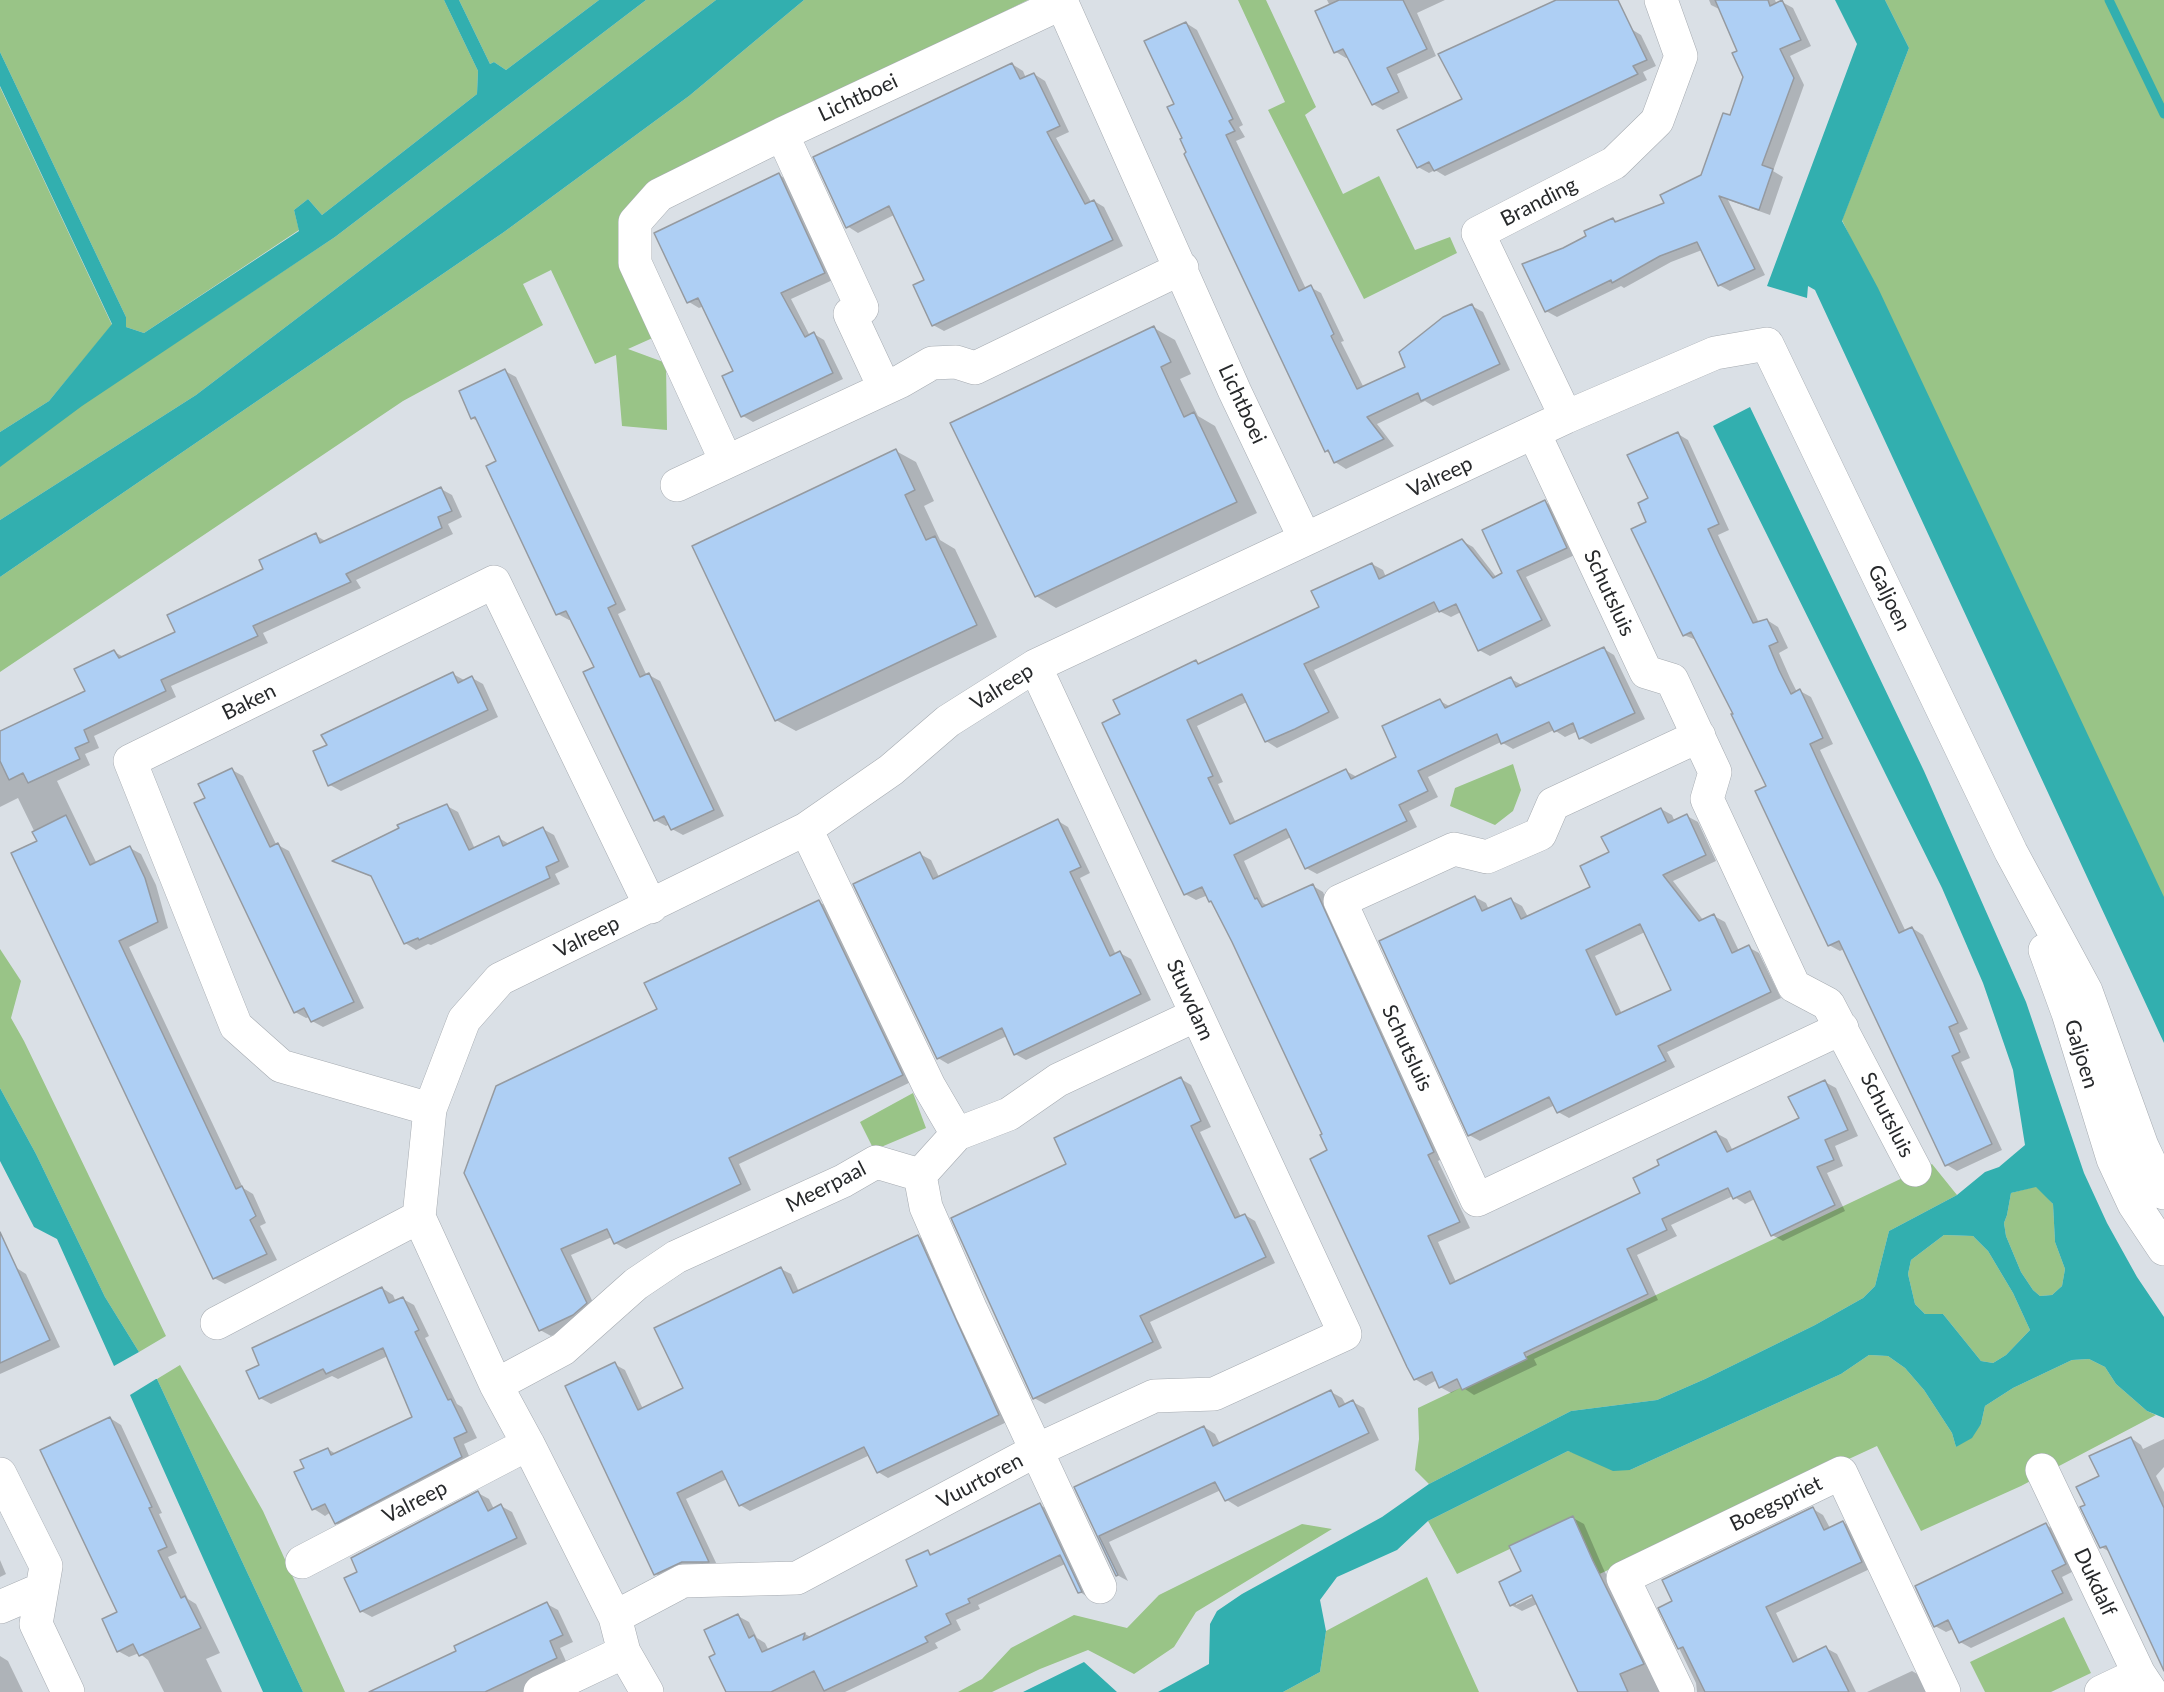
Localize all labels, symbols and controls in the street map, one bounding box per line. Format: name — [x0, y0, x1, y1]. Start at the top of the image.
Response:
street label: Lichtboei — [814, 69, 902, 127]
street label: Branding — [1497, 172, 1581, 232]
street label: Lichtboei — [1213, 360, 1271, 448]
street label: Valreep — [1403, 451, 1477, 503]
street label: Schutsluis — [1578, 546, 1640, 640]
street label: Galjoen — [1862, 561, 1916, 635]
street label: Valreep — [966, 658, 1038, 716]
street label: Baken — [218, 678, 280, 726]
street label: Valreep — [550, 911, 624, 963]
street label: Stuwdam — [1161, 956, 1219, 1044]
street label: Schutsluis — [1376, 1001, 1438, 1095]
street label: Galjoen — [2059, 1017, 2103, 1091]
street label: Schutsluis — [1855, 1068, 1919, 1162]
street label: Meerpaal — [782, 1156, 870, 1218]
street label: Vuurtoren — [933, 1448, 1027, 1514]
street label: Boegspriet — [1726, 1471, 1826, 1537]
street label: Valreep — [378, 1475, 452, 1529]
street label: Dukdalf — [2068, 1544, 2122, 1620]

